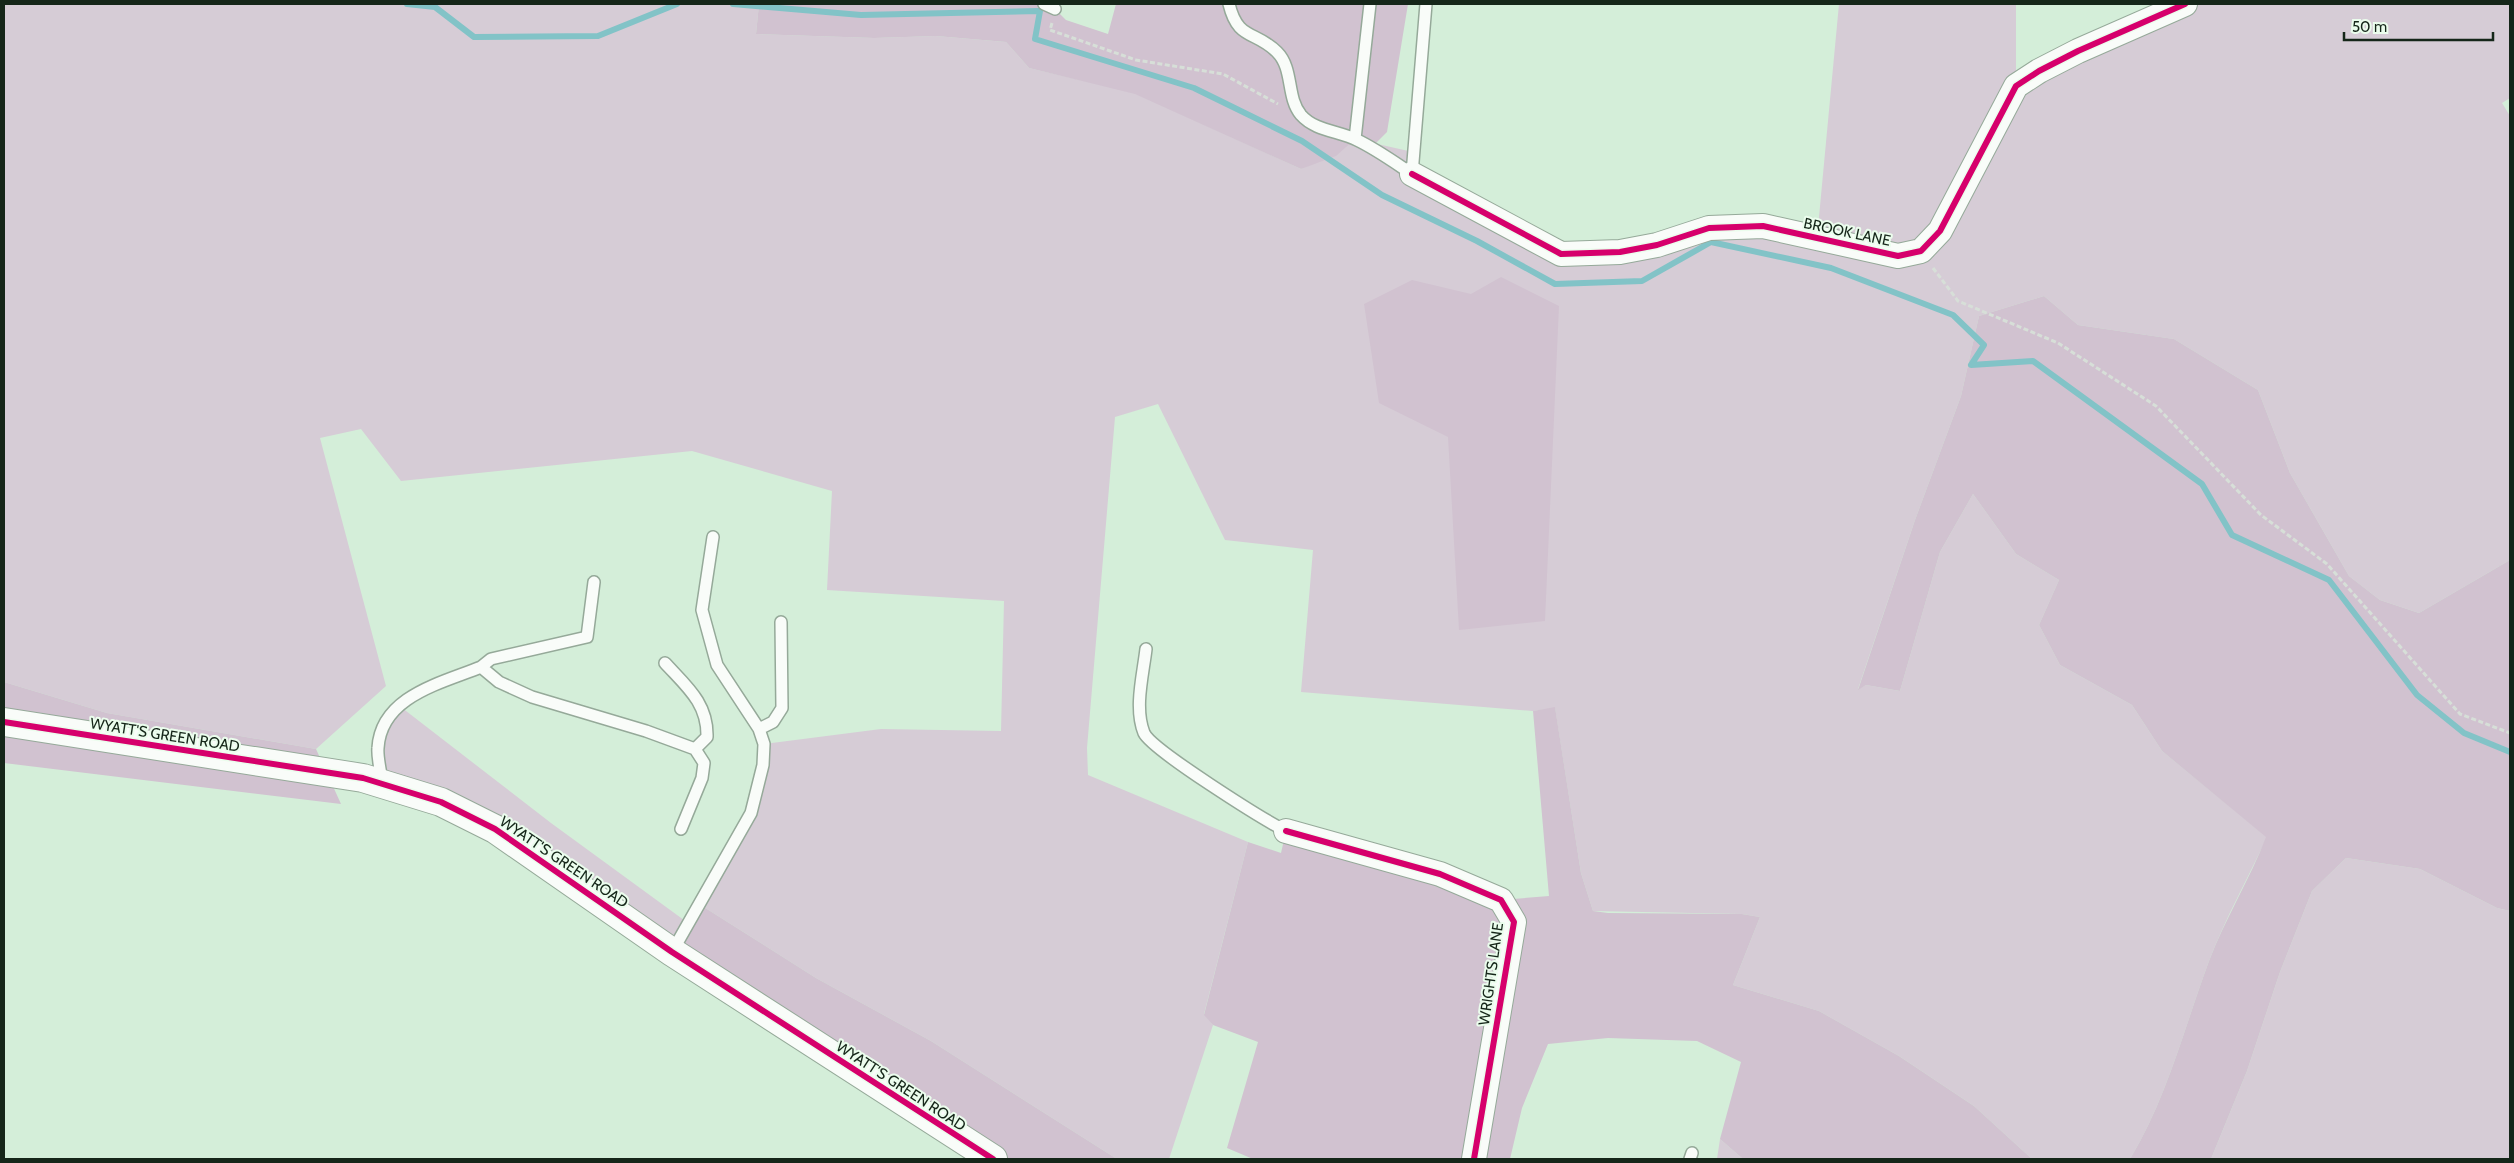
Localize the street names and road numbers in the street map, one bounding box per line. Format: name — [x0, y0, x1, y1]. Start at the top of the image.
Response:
street label: BROOK LANE — [1802, 214, 1892, 250]
street label: WYATT'S GREEN ROAD — [89, 714, 241, 756]
street label: WYATT'S GREEN ROAD — [496, 812, 632, 912]
street label: WRIGHTS LANE — [1475, 922, 1507, 1026]
street label: WYATT'S GREEN ROAD — [833, 1037, 969, 1135]

